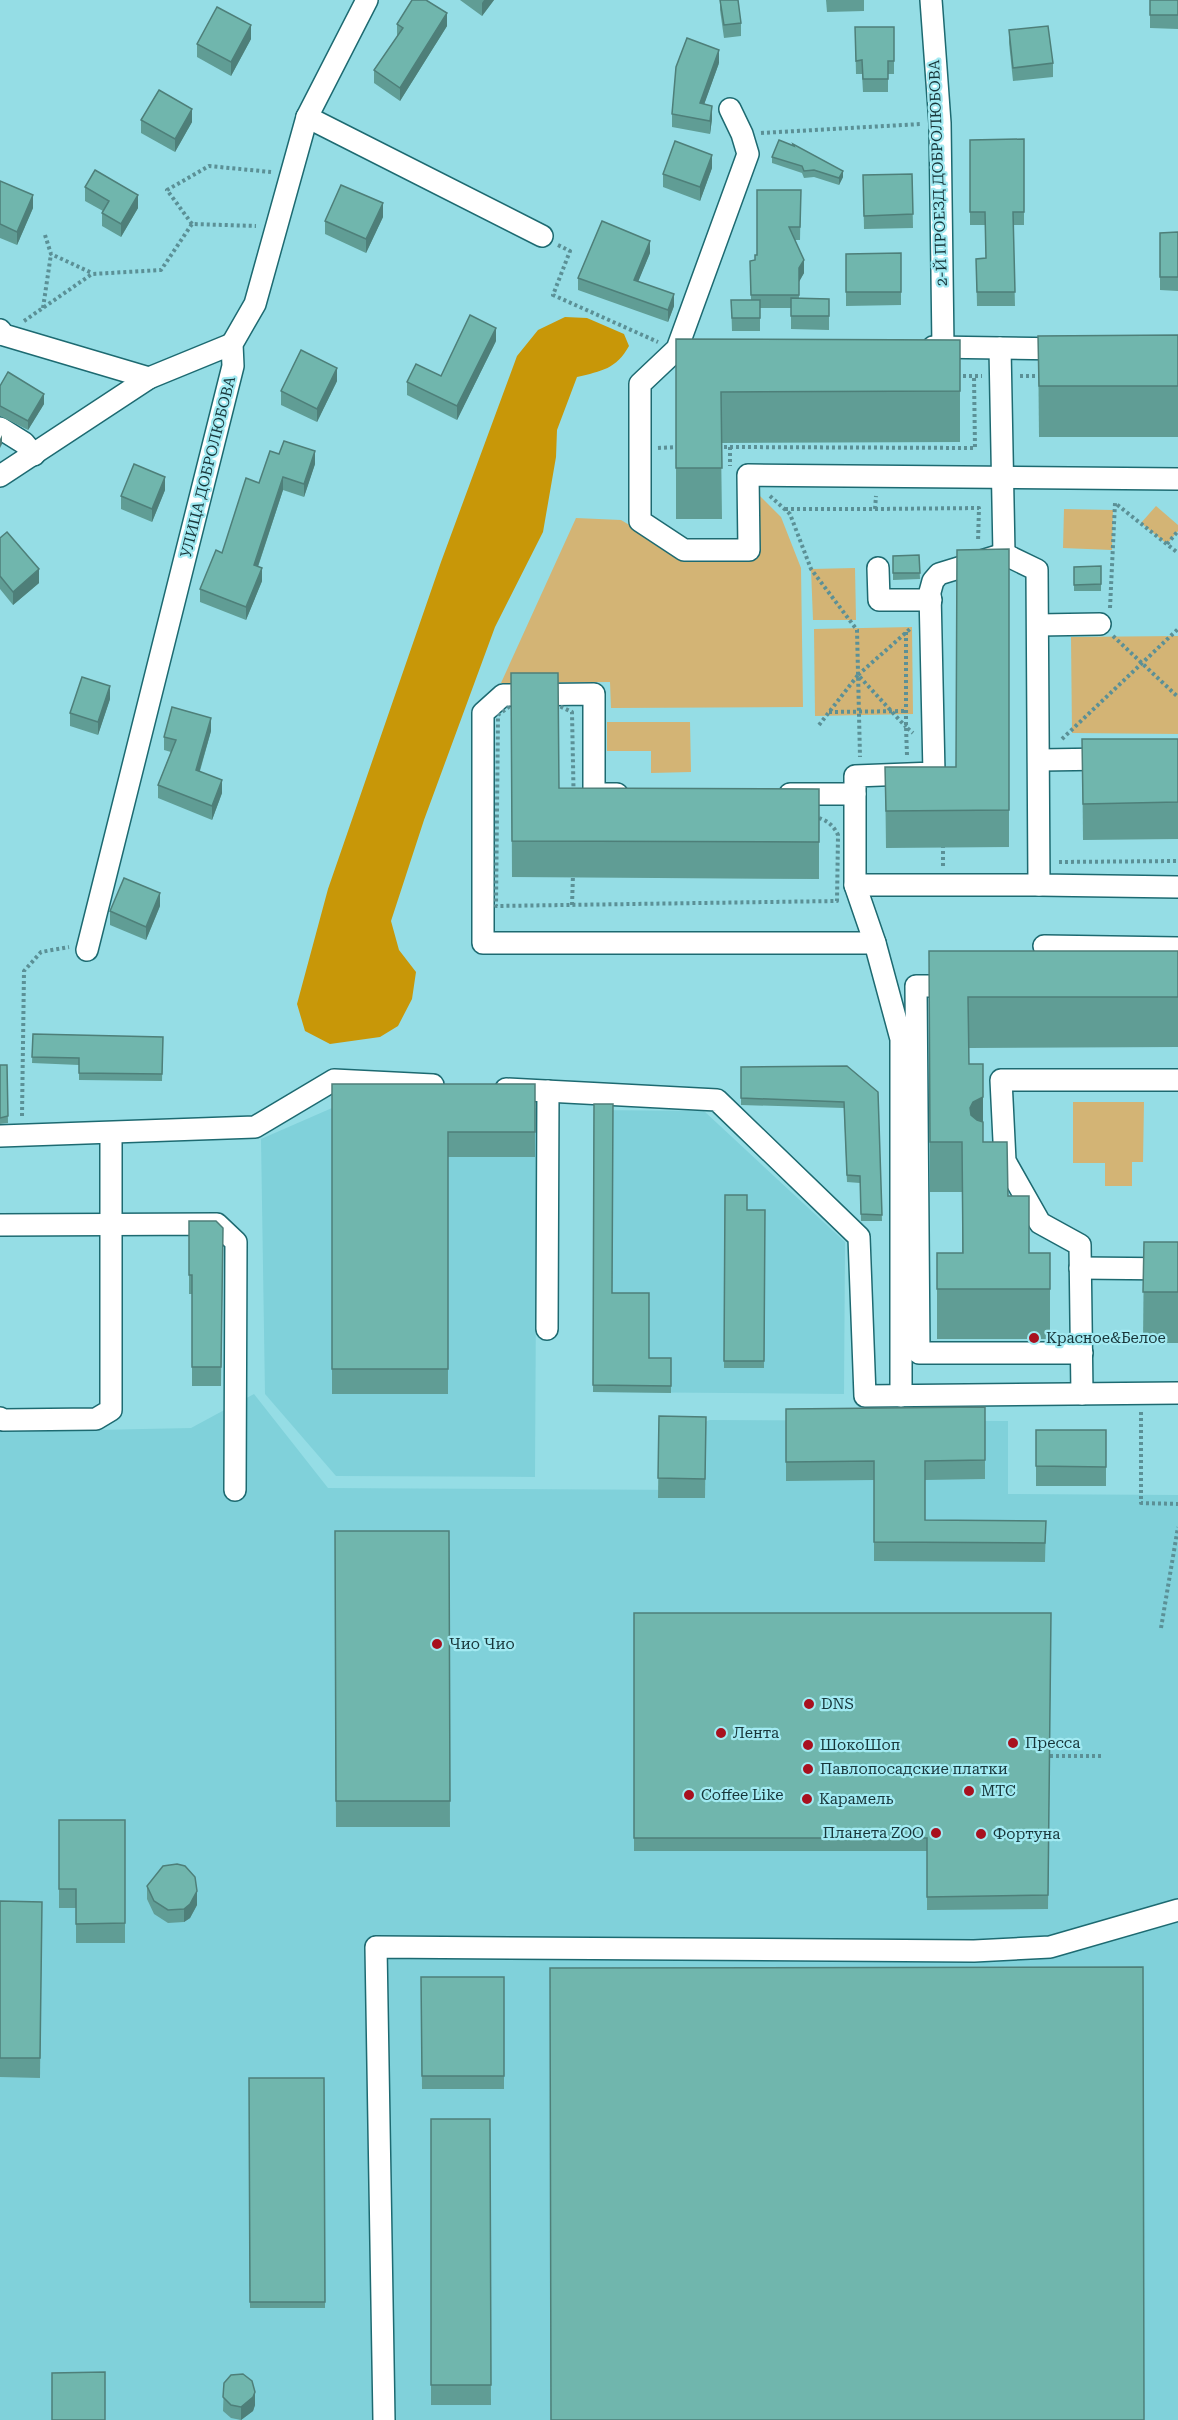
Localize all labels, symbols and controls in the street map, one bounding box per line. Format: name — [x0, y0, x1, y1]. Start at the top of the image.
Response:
street label: 2-Й ПРОЕЗД ДОБРОЛЮБОВА — [925, 59, 951, 287]
street label: УЛИЦА ДОБРОЛЮБОВА — [177, 374, 239, 560]
place label: Красное&Белое — [1046, 1329, 1166, 1347]
marker: Красное&Белое — [1027, 1331, 1041, 1345]
place label: Чио Чио — [449, 1635, 515, 1653]
marker: Чио Чио — [430, 1637, 444, 1651]
place label: DNS — [821, 1695, 854, 1713]
marker: DNS — [802, 1697, 816, 1711]
place label: Лента — [733, 1724, 779, 1742]
marker: Лента — [714, 1726, 728, 1740]
place label: Пресса — [1025, 1734, 1080, 1752]
place label: ШокоШоп — [820, 1736, 901, 1754]
marker: Пресса — [1006, 1736, 1020, 1750]
marker: ШокоШоп — [801, 1738, 815, 1752]
place label: Павлопосадские платки — [820, 1760, 1008, 1778]
marker: Павлопосадские платки — [801, 1762, 815, 1776]
place label: МТС — [981, 1782, 1016, 1800]
marker: МТС — [962, 1784, 976, 1798]
place label: Coffee Like — [701, 1786, 783, 1804]
marker: Coffee Like — [682, 1788, 696, 1802]
place label: Карамель — [819, 1790, 894, 1808]
marker: Карамель — [800, 1792, 814, 1806]
place label: Планета ZOO — [823, 1824, 924, 1842]
place label: Фортуна — [993, 1825, 1060, 1843]
marker: Планета ZOO — [929, 1826, 943, 1840]
marker: Фортуна — [974, 1827, 988, 1841]

